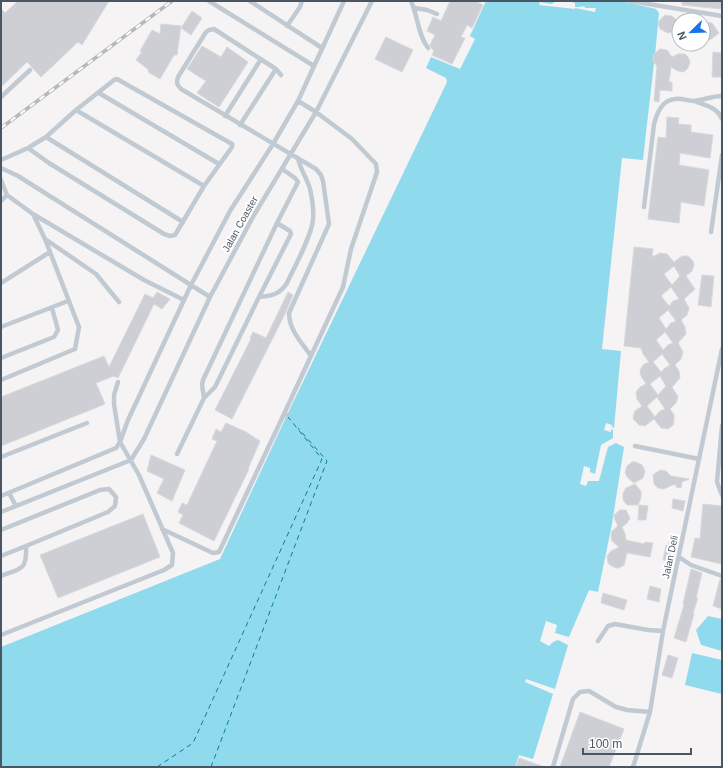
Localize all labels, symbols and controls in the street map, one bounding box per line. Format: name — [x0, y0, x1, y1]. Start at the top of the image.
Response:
north arrow — [671, 12, 711, 52]
text: N — [675, 30, 689, 42]
street label: Jalan Coaster — [220, 194, 260, 254]
street label: Jalan Deli — [660, 534, 680, 580]
scale bar — [583, 730, 691, 756]
text: 100 m — [589, 737, 622, 751]

